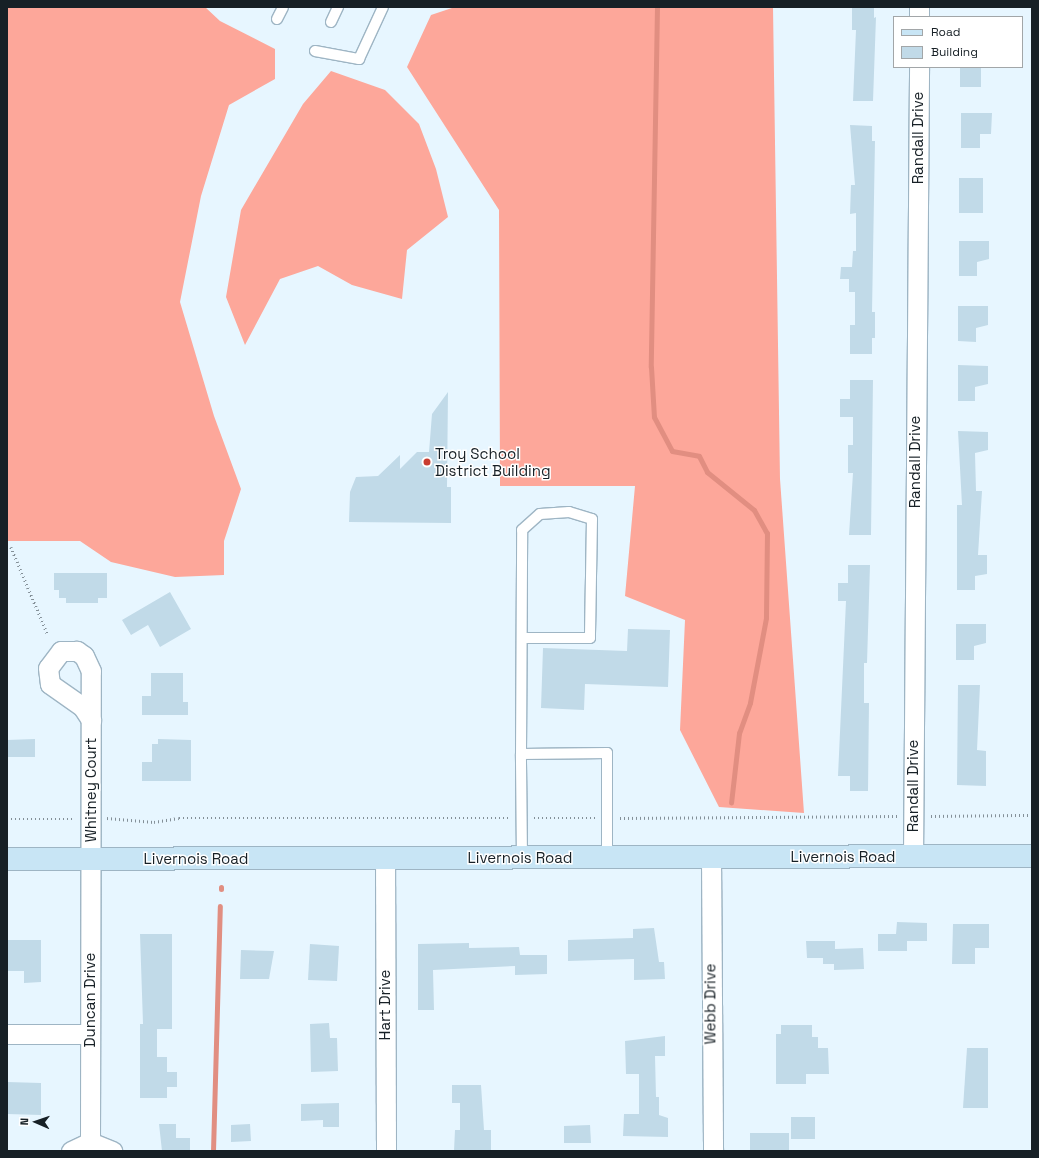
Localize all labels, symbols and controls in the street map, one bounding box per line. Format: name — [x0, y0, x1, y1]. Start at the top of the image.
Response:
legend — [893, 16, 1023, 68]
text: Road — [931, 24, 960, 40]
text: Building — [931, 44, 978, 60]
street label: Randall Drive — [909, 92, 927, 184]
street label: Randall Drive — [906, 416, 924, 508]
place label: Troy School District Building — [435, 444, 551, 479]
marker: Troy School District Building — [422, 457, 432, 467]
street label: Whitney Court — [82, 738, 100, 842]
street label: Randall Drive — [904, 740, 922, 832]
street label: Livernois Road — [791, 848, 895, 866]
street label: Livernois Road — [468, 849, 572, 867]
street label: Livernois Road — [144, 850, 248, 868]
street label: Duncan Drive — [81, 953, 99, 1047]
street label: Webb Drive — [701, 964, 719, 1044]
street label: Hart Drive — [376, 970, 394, 1040]
north arrow — [16, 1102, 56, 1142]
text: N — [17, 1118, 31, 1126]

